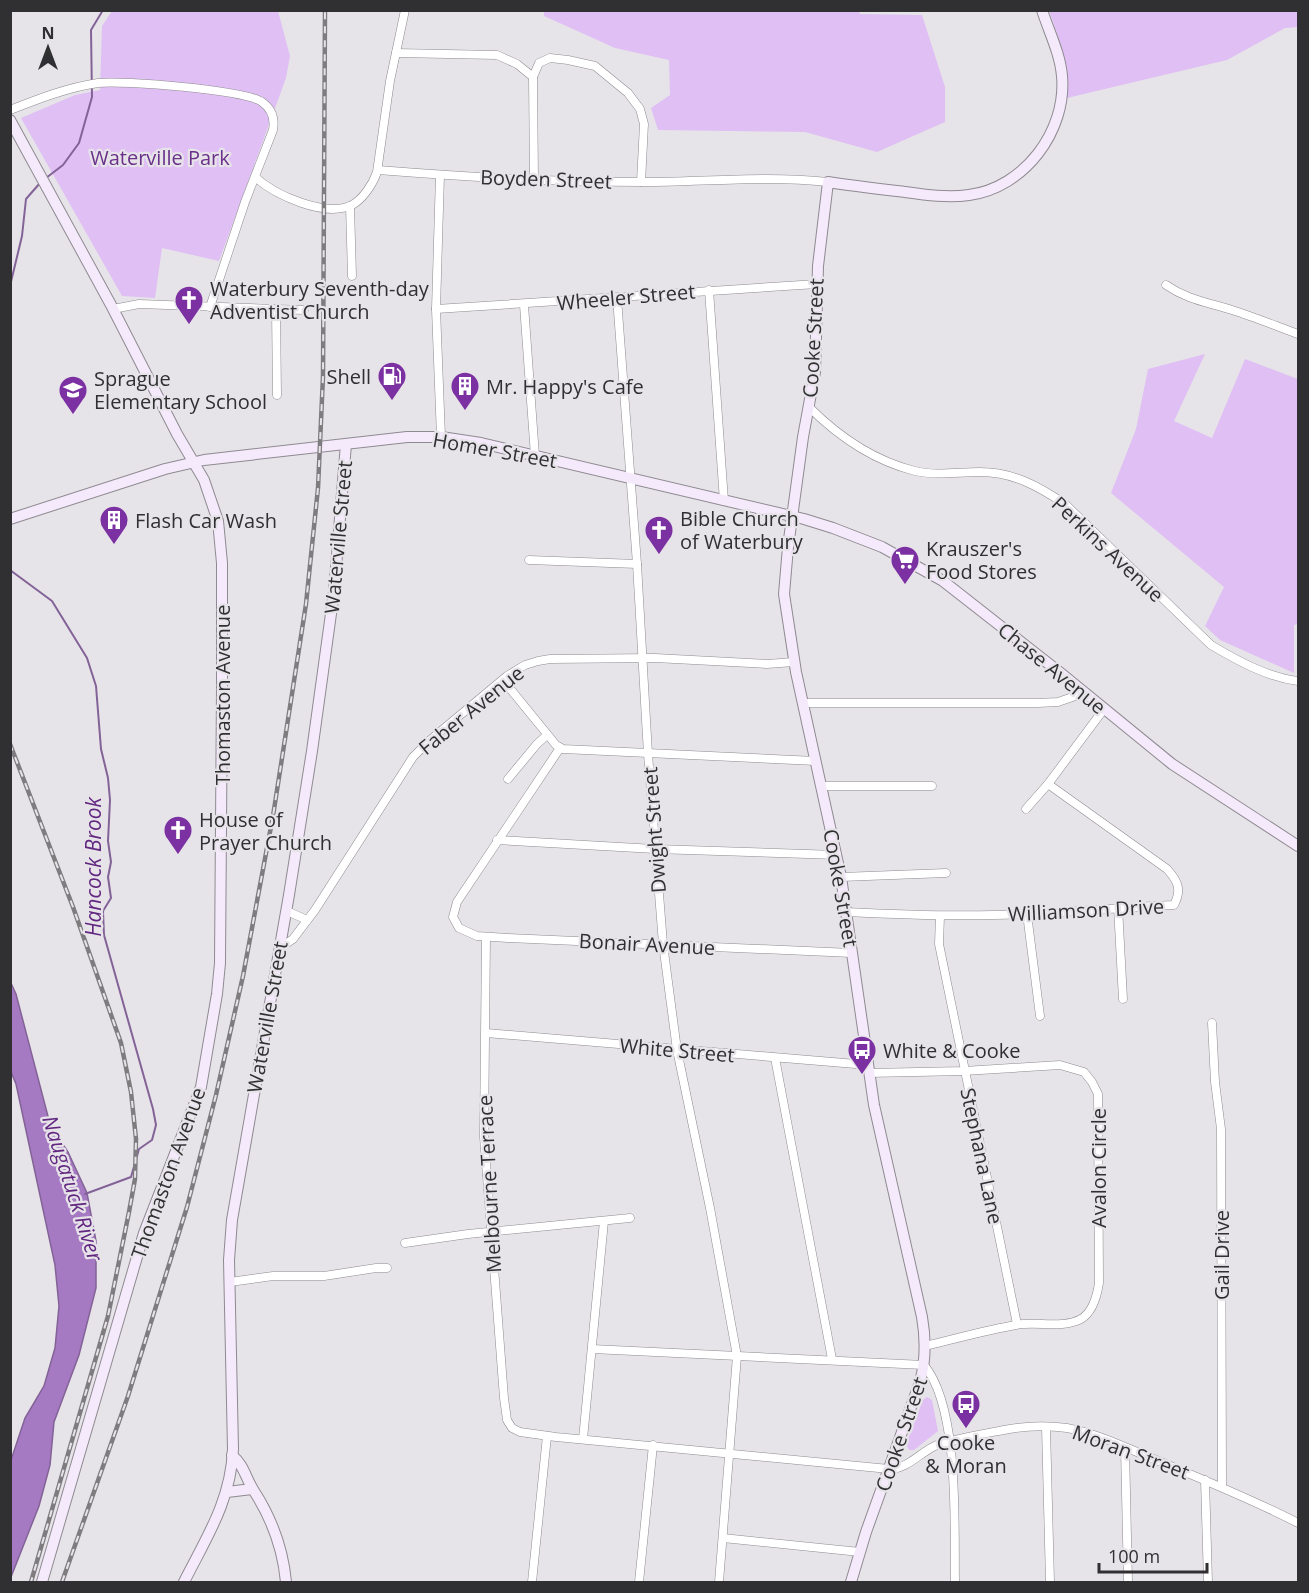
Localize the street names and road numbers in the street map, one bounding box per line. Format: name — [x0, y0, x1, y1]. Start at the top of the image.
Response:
street label: Boyden Street — [480, 163, 612, 195]
street label: Wheeler Street — [556, 278, 696, 316]
street label: Cooke Street — [796, 278, 830, 398]
street label: Homer Street — [431, 426, 559, 474]
street label: Waterville Street — [318, 459, 358, 615]
street label: Perkins Avenue — [1046, 490, 1170, 608]
street label: Thomaston Avenue — [209, 605, 236, 785]
street label: Chase Avenue — [992, 616, 1112, 720]
street label: Faber Avenue — [413, 659, 529, 761]
street label: Dwight Street — [636, 766, 672, 894]
street label: Cooke Street — [817, 827, 865, 949]
street label: Williamson Drive — [1007, 892, 1165, 928]
street label: Bonair Avenue — [578, 927, 716, 961]
street label: Waterville Street — [240, 939, 294, 1095]
street label: White Street — [618, 1032, 736, 1068]
street label: Thomaston Avenue — [124, 1083, 212, 1263]
street label: Stephana Lane — [954, 1085, 1010, 1227]
street label: Melbourne Terrace — [471, 1094, 507, 1274]
street label: Avalon Circle — [1085, 1108, 1112, 1228]
street label: Gail Drive — [1208, 1210, 1235, 1300]
street label: Cooke Street — [869, 1373, 933, 1495]
street label: Moran Street — [1069, 1418, 1193, 1486]

